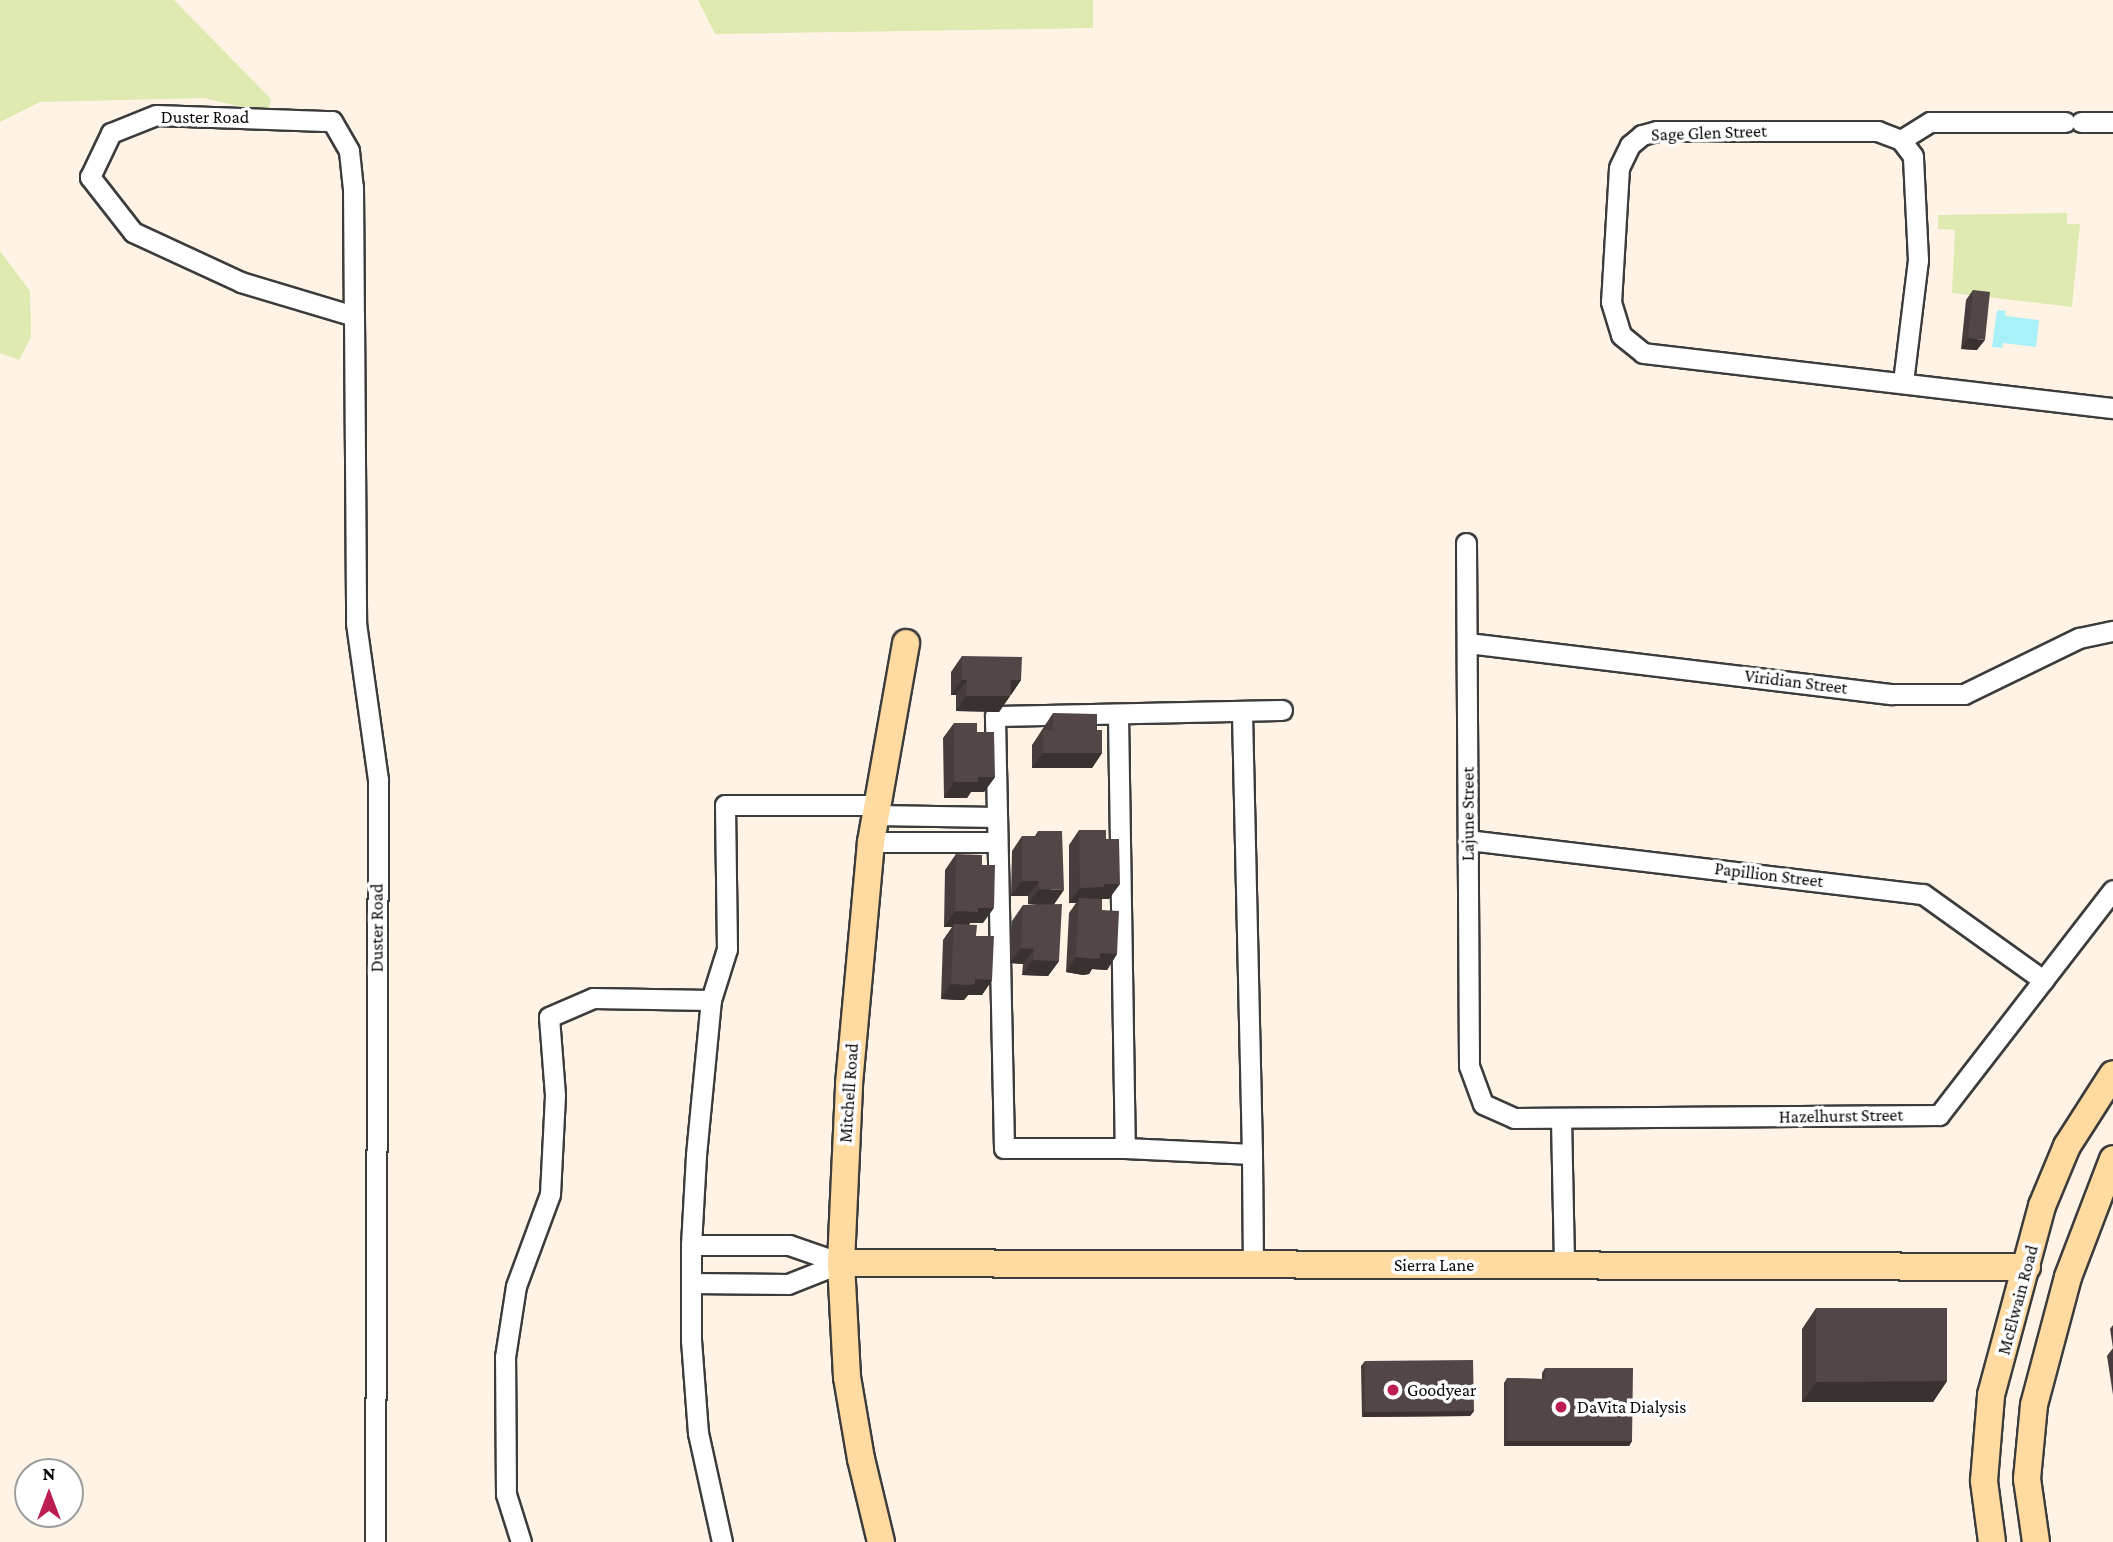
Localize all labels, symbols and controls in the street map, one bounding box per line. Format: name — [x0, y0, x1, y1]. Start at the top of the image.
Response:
street label: Duster Road — [161, 106, 249, 128]
street label: Sage Glen Street — [1651, 120, 1767, 146]
street label: Viridian Street — [1743, 665, 1849, 699]
street label: Lajune Street — [1457, 767, 1479, 861]
street label: Papillion Street — [1713, 858, 1825, 892]
street label: Duster Road — [366, 884, 388, 972]
street label: Mitchell Road — [835, 1042, 863, 1144]
street label: Hazelhurst Street — [1779, 1104, 1903, 1128]
street label: McElwain Road — [1993, 1243, 2043, 1357]
street label: Sierra Lane — [1394, 1254, 1474, 1276]
place label: Goodyear — [1407, 1379, 1477, 1401]
marker: Goodyear — [1385, 1382, 1401, 1398]
place label: DaVita Dialysis — [1577, 1396, 1686, 1418]
marker: DaVita Dialysis — [1551, 1397, 1571, 1417]
north arrow — [14, 1458, 84, 1528]
text: N — [43, 1463, 55, 1484]

